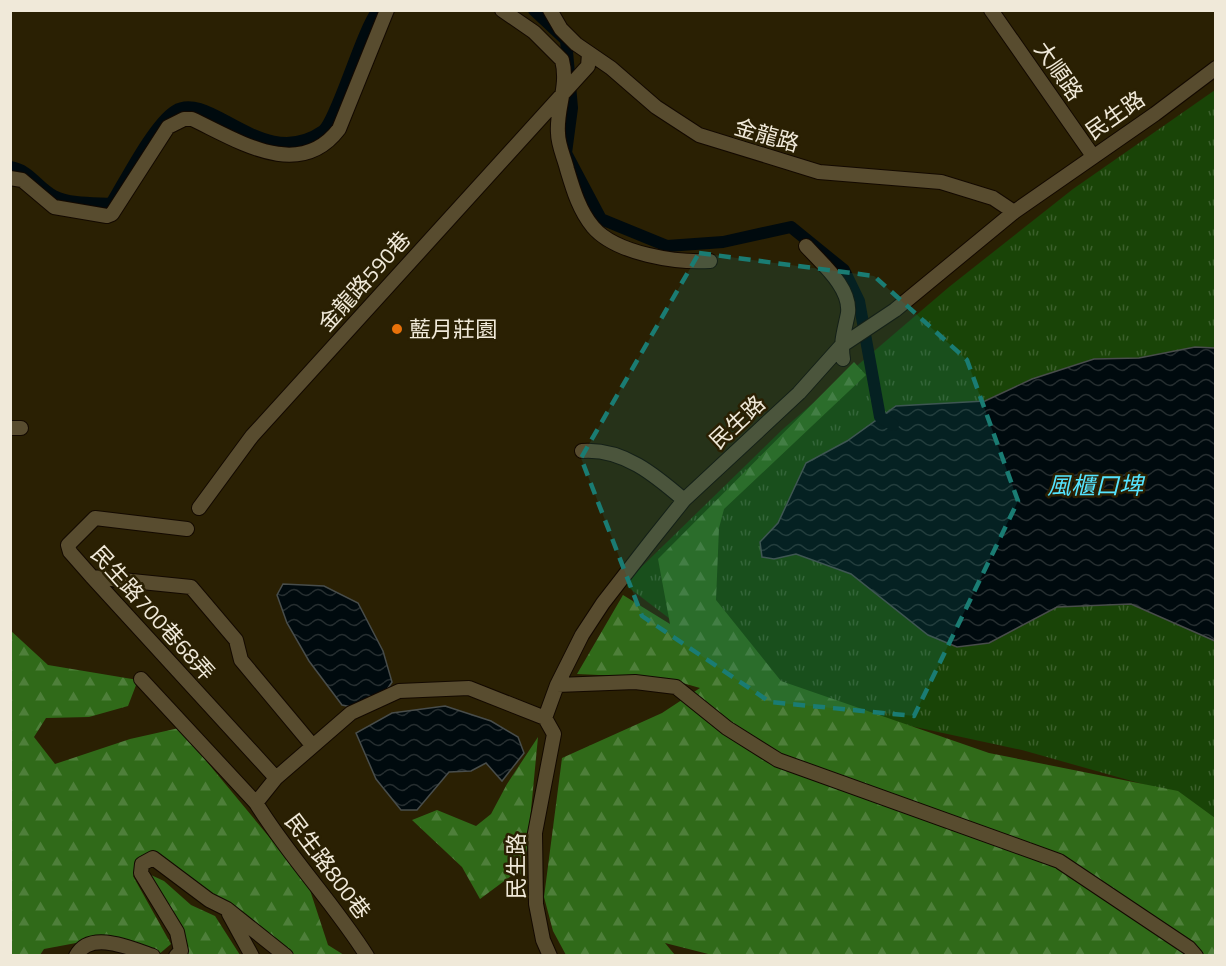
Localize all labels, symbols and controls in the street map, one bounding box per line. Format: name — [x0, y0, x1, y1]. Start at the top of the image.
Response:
street label: 大順路 — [1026, 34, 1092, 108]
street label: 民生路 — [1078, 82, 1152, 148]
street label: 金龍路 — [731, 110, 803, 160]
street label: 金龍路590巷 — [310, 223, 418, 339]
place label: 藍月莊園 — [409, 312, 497, 346]
marker: 藍月莊園 — [390, 322, 404, 336]
street label: 民生路 — [701, 387, 773, 457]
water label: 風櫃口埤 — [1047, 467, 1146, 503]
street label: 民生路700巷68弄 — [83, 538, 223, 688]
street label: 民生路800巷 — [277, 806, 379, 926]
street label: 民生路 — [499, 833, 533, 899]

